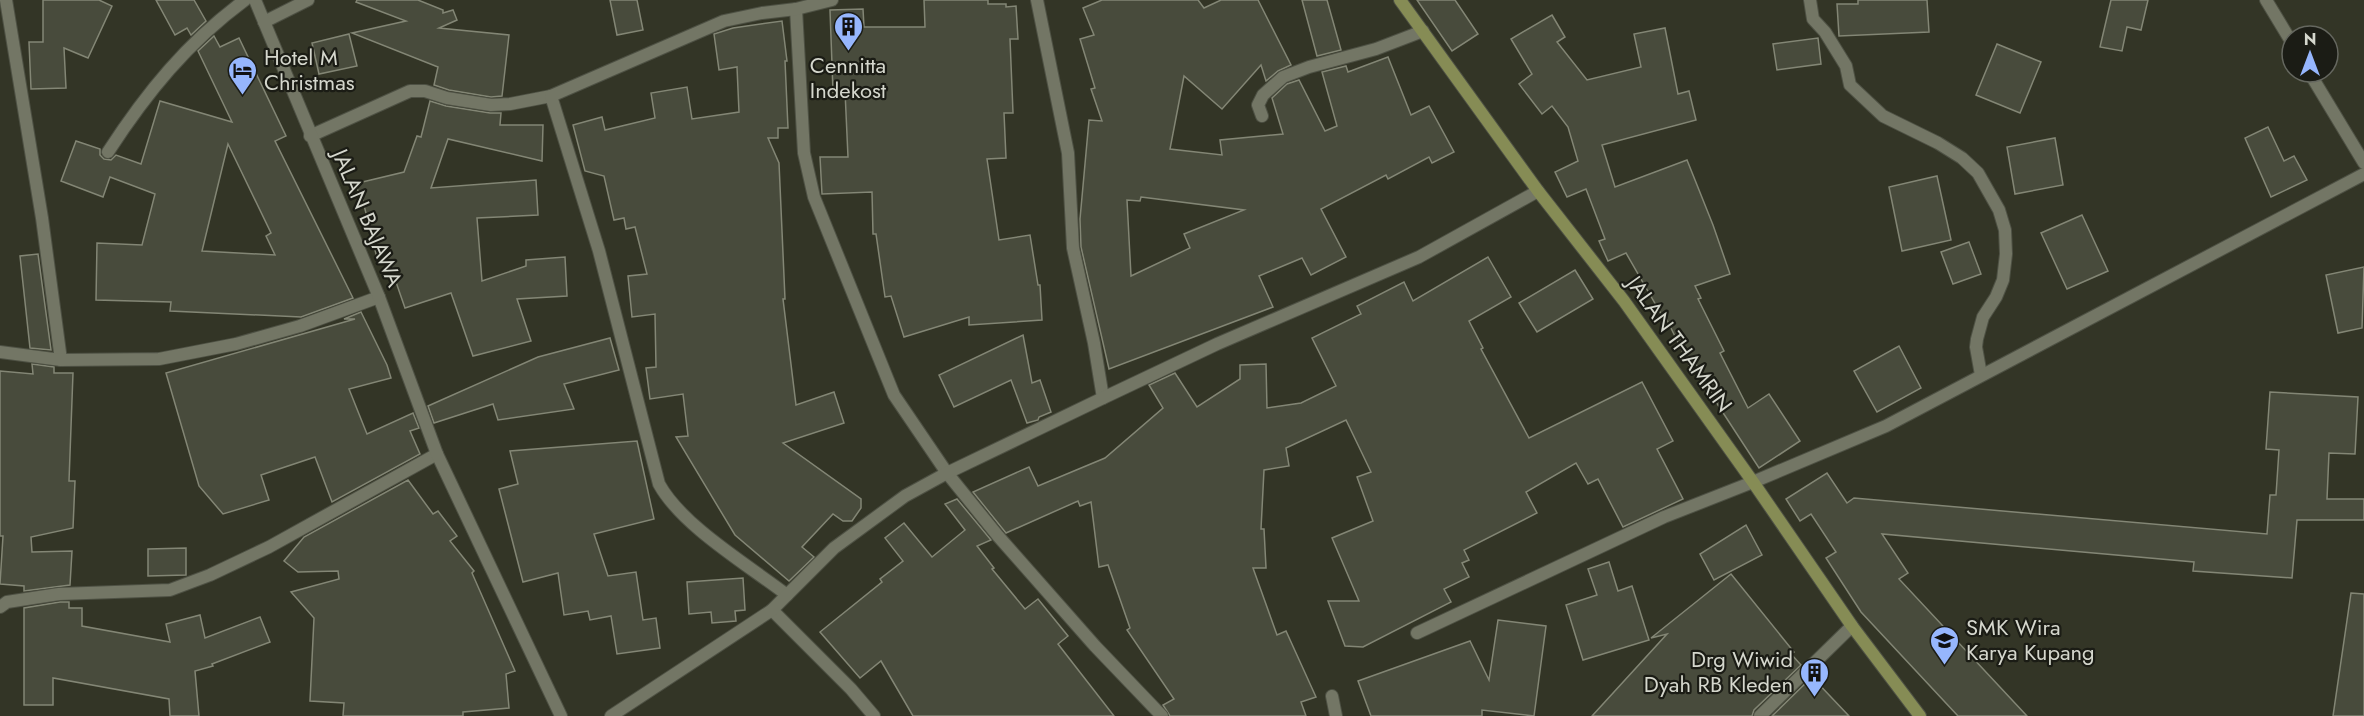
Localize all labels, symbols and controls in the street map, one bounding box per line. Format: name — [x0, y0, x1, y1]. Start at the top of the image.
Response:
building icon: Cennitta Indekost — [832, 10, 864, 52]
north arrow — [2280, 24, 2340, 84]
text: N — [2304, 28, 2316, 51]
place label: Hotel M Christmas — [264, 41, 355, 98]
place label: Cennitta Indekost — [810, 49, 887, 106]
hotel icon: Hotel M Christmas — [227, 54, 259, 96]
street label: JALAN BAJAWA — [323, 141, 412, 292]
street label: JALAN THAMRIN — [1618, 267, 1740, 419]
place label: SMK Wira Karya Kupang — [1966, 611, 2095, 668]
school or university icon: SMK Wira Karya Kupang — [1929, 624, 1961, 666]
place label: Drg Wiwid Dyah RB Kleden — [1644, 643, 1793, 700]
building icon: Drg Wiwid Dyah RB Kleden — [1798, 656, 1830, 698]

